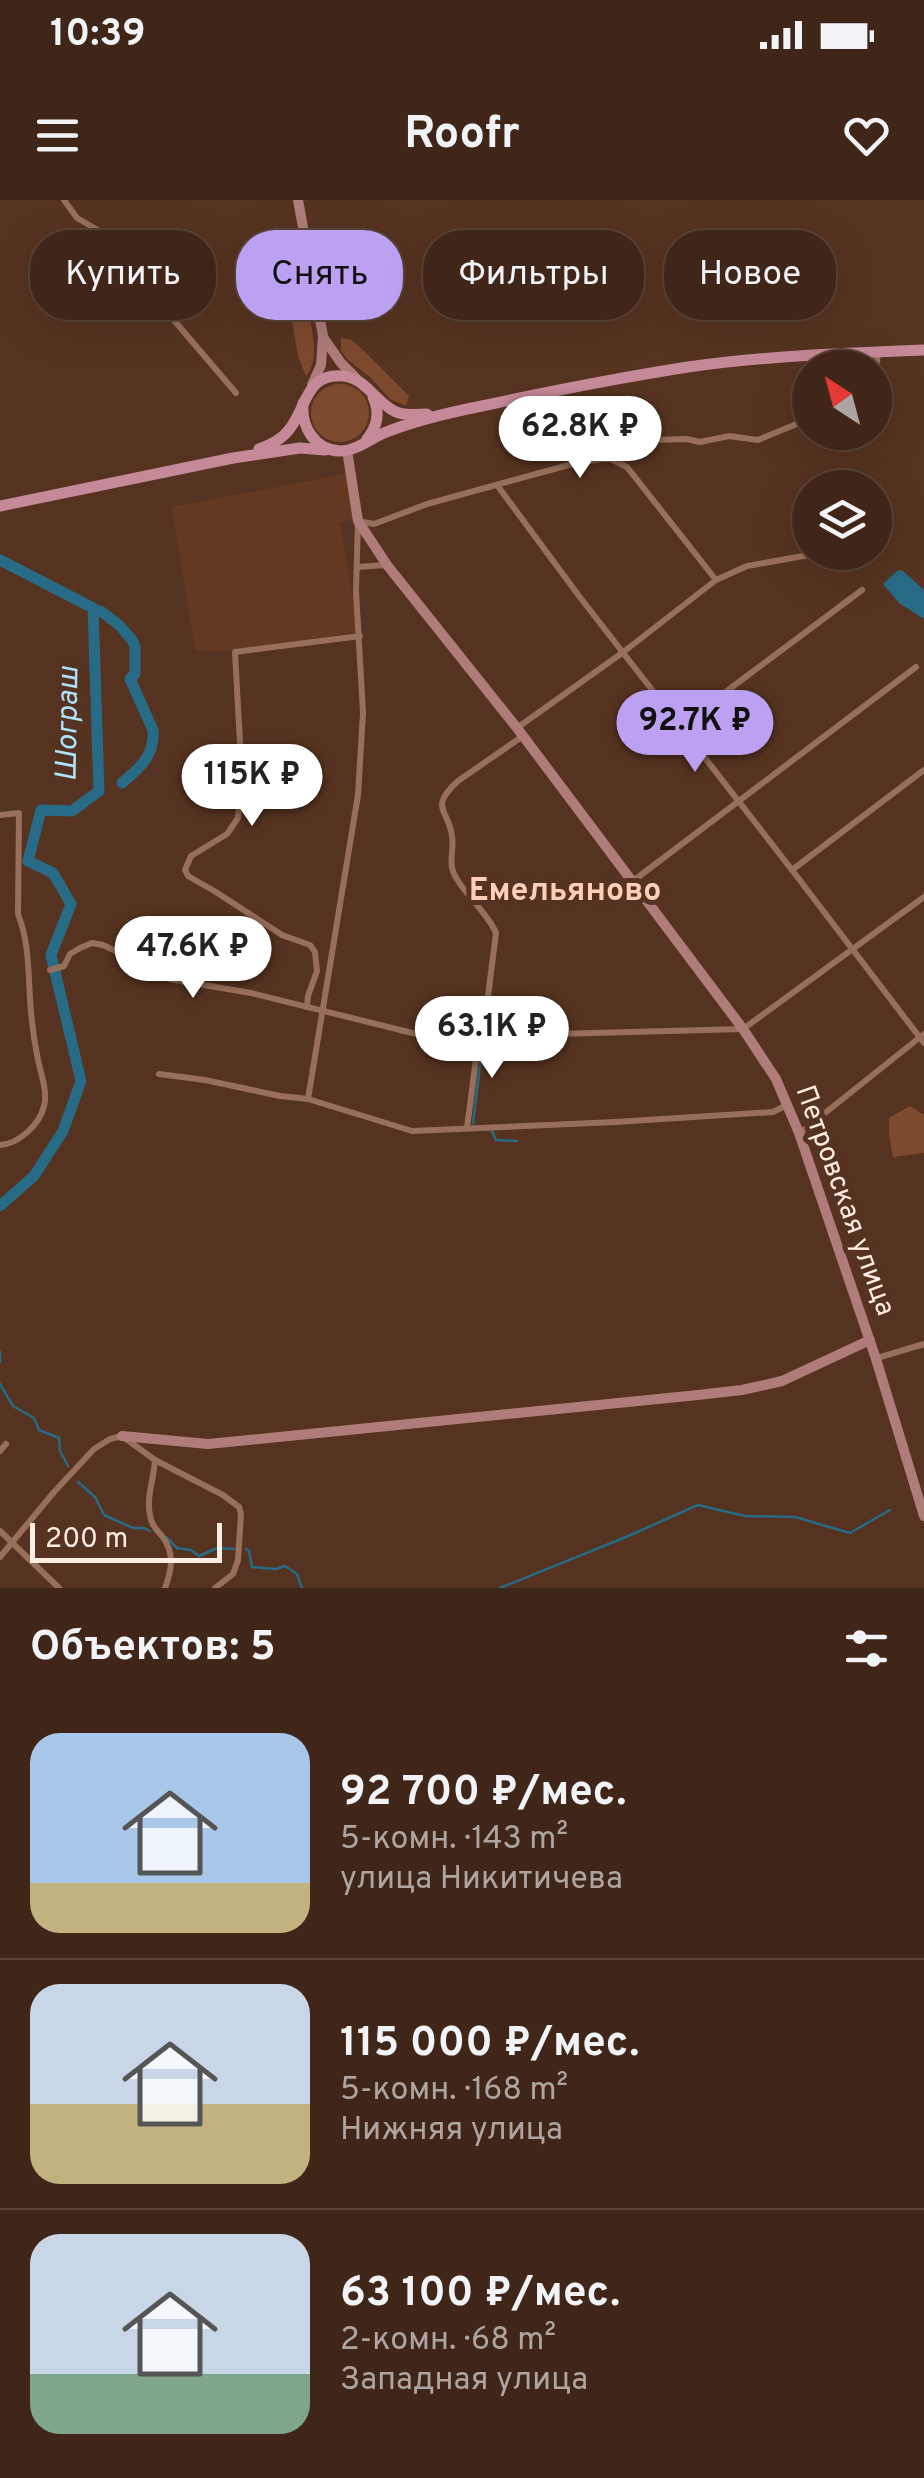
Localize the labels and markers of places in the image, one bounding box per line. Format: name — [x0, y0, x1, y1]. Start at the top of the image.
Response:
pin: 62.8K ₽ — [488, 396, 672, 481]
pin: 92.7K ₽ — [603, 690, 787, 775]
pin: 115K ₽ — [171, 744, 333, 829]
pin: 47.6K ₽ — [101, 916, 285, 1001]
pin: 63.1K ₽ — [400, 996, 584, 1081]

